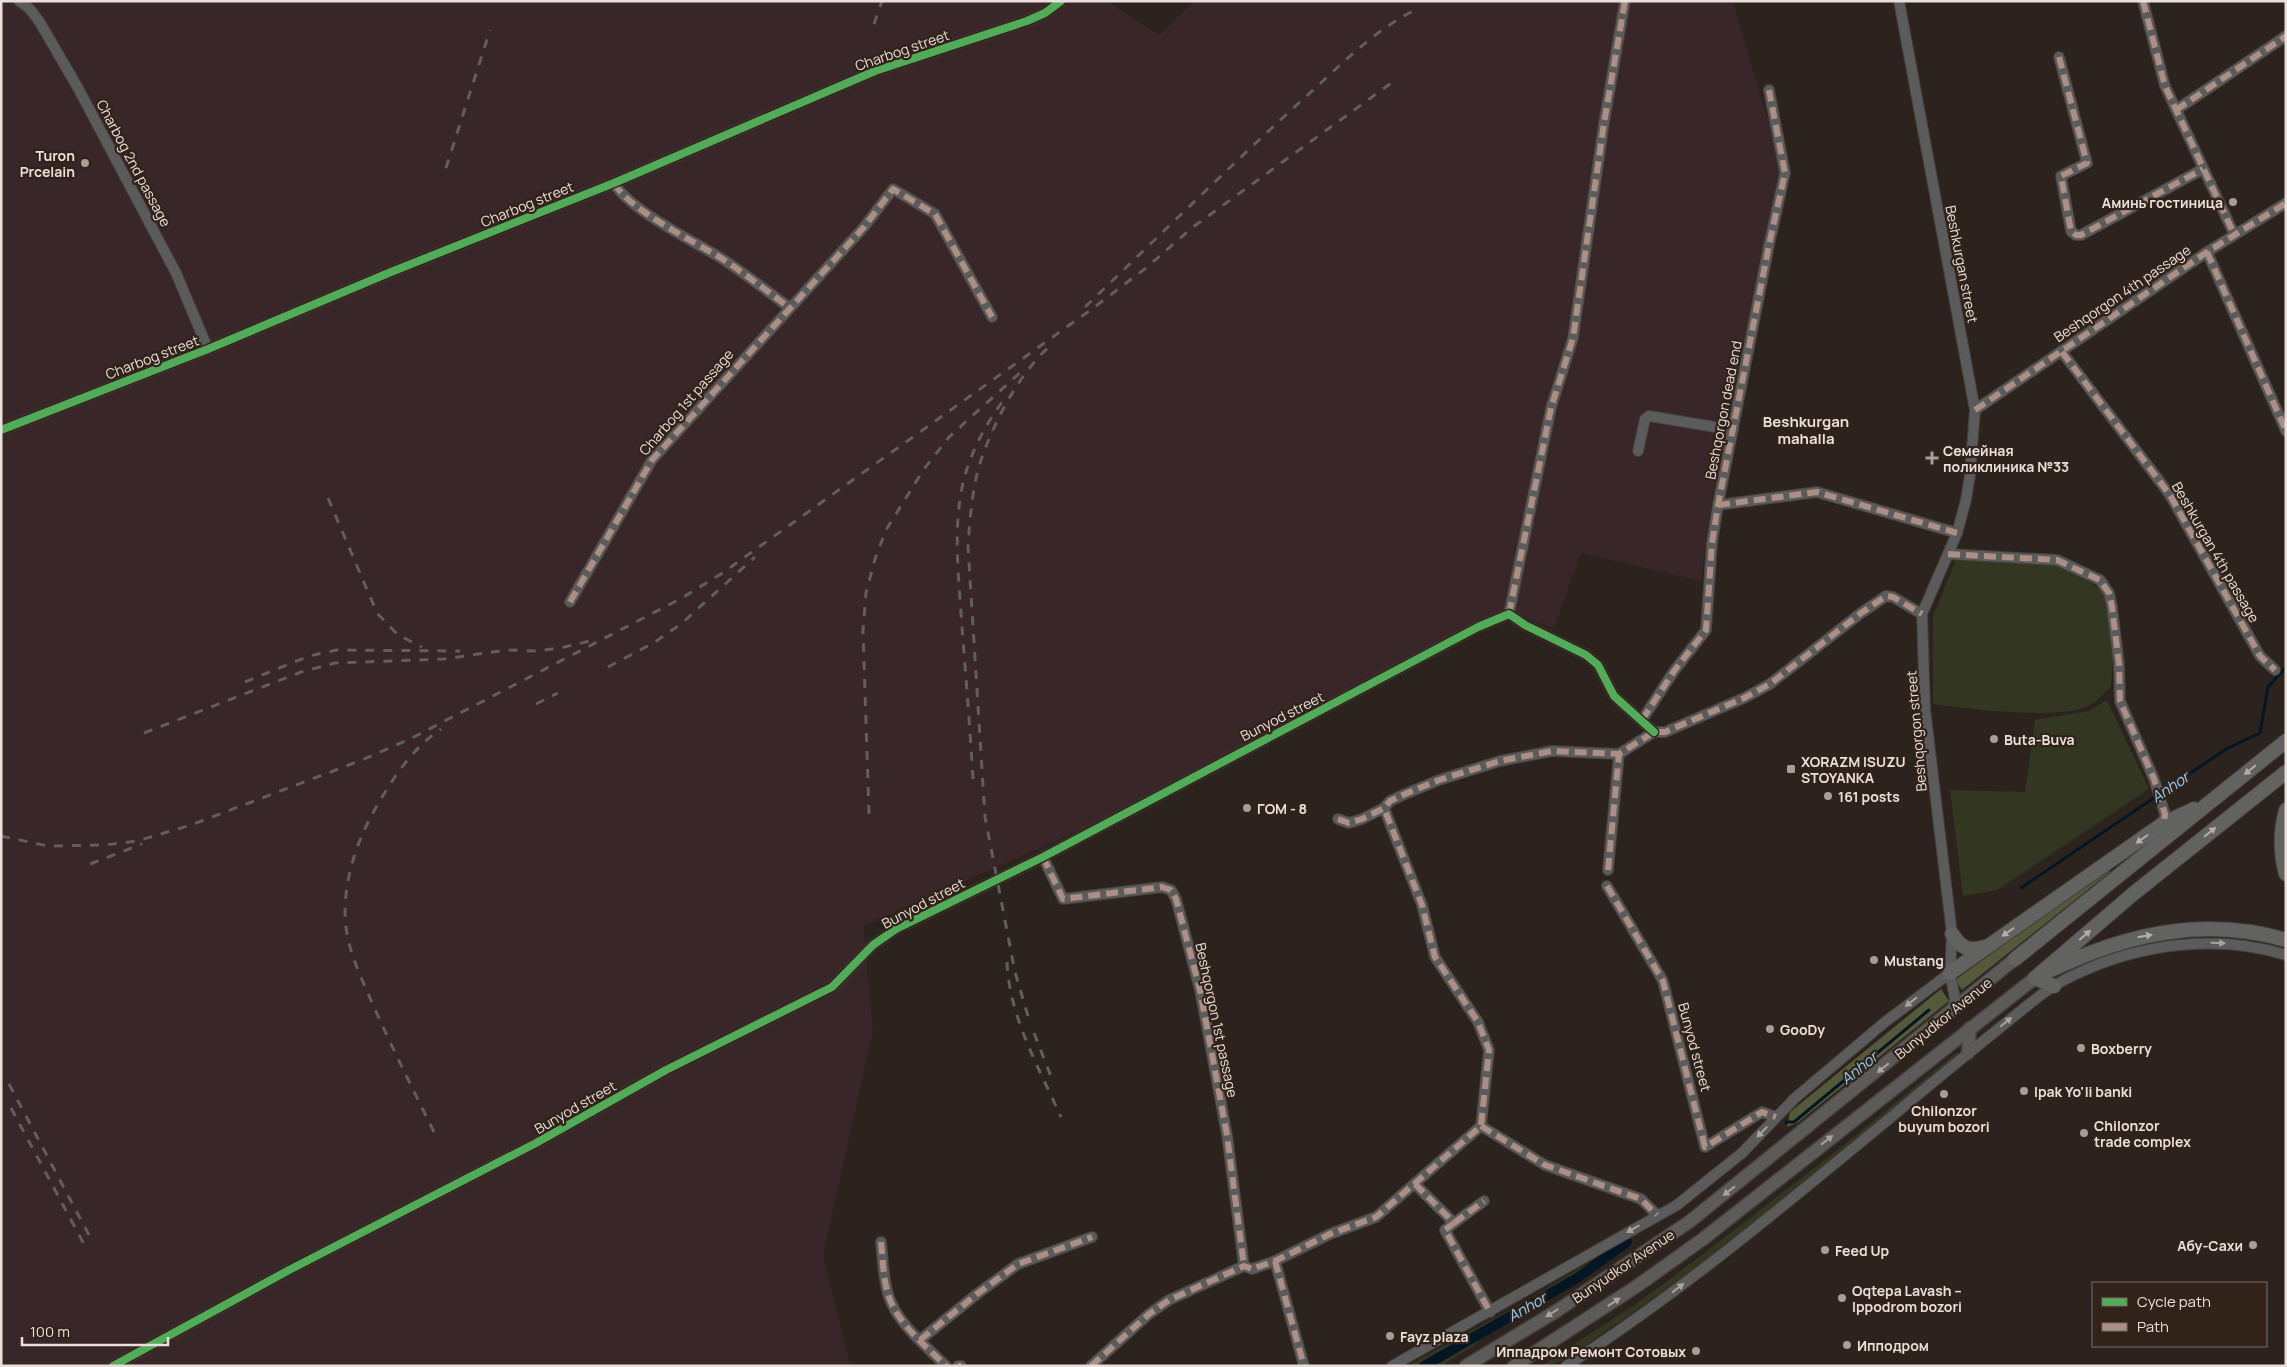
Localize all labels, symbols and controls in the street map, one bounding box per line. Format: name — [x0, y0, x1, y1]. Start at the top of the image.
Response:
street label: Charbog street — [852, 25, 952, 75]
street label: Charbog 2nd passage — [92, 96, 176, 230]
place label: Turon Prcelain — [20, 146, 75, 181]
marker: Turon Prcelain — [79, 157, 91, 169]
street label: Charbog street — [478, 177, 577, 231]
place label: Аминь гостиница — [2102, 193, 2223, 212]
marker: Аминь гостиница — [2227, 196, 2239, 208]
street label: Beshkurgan street — [1941, 204, 1983, 325]
street label: Beshqorgon 4th passage — [2050, 240, 2194, 346]
street label: Charbog street — [103, 330, 202, 384]
street label: Beshqorgon dead end — [1700, 339, 1746, 481]
street label: Chаrbog 1st passage — [635, 345, 737, 459]
district label: Beshkurgan mahalla — [1763, 411, 1849, 449]
place label: Семейная поликлиника №33 — [1943, 441, 2069, 476]
marker: Семейная поликлиника №33 — [1925, 451, 1939, 465]
street label: Beshkurgan 4th passage — [2168, 478, 2264, 626]
street label: Beshqorgon street — [1901, 669, 1931, 792]
street label: Bunyod street — [1237, 687, 1327, 745]
place label: Buta-Buva — [2004, 730, 2075, 749]
marker: Buta-Buva — [1988, 733, 2000, 745]
place label: XORAZM ISUZU STOYANKA — [1801, 752, 1906, 787]
marker: XORAZM ISUZU STOYANKA — [1785, 763, 1797, 775]
water label: Anhor — [2147, 765, 2195, 807]
one-way arrow — [2244, 765, 2257, 776]
place label: 161 posts — [1838, 787, 1900, 806]
marker: 161 posts — [1822, 790, 1834, 802]
place label: ГОМ - 8 — [1257, 799, 1307, 818]
marker: ГОМ - 8 — [1241, 802, 1253, 814]
one-way arrow — [2204, 826, 2217, 837]
one-way arrow — [2135, 834, 2148, 844]
street label: Bunyod street — [878, 873, 968, 933]
one-way arrow — [2001, 927, 2015, 937]
one-way arrow — [2079, 930, 2091, 941]
one-way arrow — [2137, 931, 2153, 939]
one-way arrow — [2210, 939, 2226, 947]
street label: Beshqorgon 1st passage — [1191, 941, 1243, 1099]
place label: Mustang — [1884, 951, 1944, 970]
marker: Mustang — [1868, 954, 1880, 966]
street label: Bunyudkor Avenue — [1890, 973, 1996, 1063]
one-way arrow — [1904, 997, 1918, 1007]
street label: Bunyod street — [1674, 1000, 1716, 1094]
one-way arrow — [2000, 1017, 2013, 1028]
place label: GooDy — [1780, 1020, 1825, 1039]
marker: GooDy — [1764, 1023, 1776, 1035]
place label: Boxberry — [2091, 1039, 2152, 1058]
marker: Boxberry — [2075, 1042, 2087, 1054]
water label: Anhor — [1836, 1045, 1884, 1089]
one-way arrow — [1877, 1062, 1890, 1073]
street label: Bunyod street — [531, 1076, 620, 1138]
place label: Ipak Yo'li banki — [2034, 1082, 2132, 1101]
marker: Ipak Yo'li banki — [2018, 1085, 2030, 1097]
marker: Chilonzor buyum bozori — [1938, 1088, 1950, 1100]
place label: Chilonzor buyum bozori — [1898, 1101, 1990, 1136]
place label: Chilonzor trade complex — [2094, 1116, 2191, 1151]
one-way arrow — [1757, 1126, 1769, 1138]
marker: Chilonzor trade complex — [2078, 1127, 2090, 1139]
one-way arrow — [1820, 1135, 1833, 1146]
one-way arrow — [1723, 1186, 1736, 1197]
one-way arrow — [1627, 1224, 1640, 1233]
street label: Bunyudkor Avenue — [1568, 1225, 1678, 1307]
place label: Абу-Сахи — [2177, 1236, 2243, 1255]
marker: Абу-Сахи — [2247, 1239, 2259, 1251]
place label: Feed Up — [1835, 1241, 1889, 1260]
marker: Feed Up — [1819, 1244, 1831, 1256]
place label: Oqtepa Lavash – Ippodrom bozori — [1852, 1281, 1962, 1316]
legend — [2092, 1282, 2267, 1347]
one-way arrow — [1671, 1283, 1684, 1294]
water label: Anhor — [1504, 1286, 1553, 1326]
text: Cycle path — [2137, 1291, 2211, 1312]
marker: Oqtepa Lavash – Ippodrom bozori — [1836, 1292, 1848, 1304]
one-way arrow — [1607, 1297, 1620, 1306]
one-way arrow — [1545, 1309, 1559, 1318]
scale bar — [22, 1314, 169, 1346]
text: Path — [2137, 1316, 2169, 1337]
text: 100 m — [30, 1321, 70, 1342]
place label: Fayz plaza — [1400, 1327, 1469, 1346]
marker: Fayz plaza — [1384, 1330, 1396, 1342]
place label: Ипподром — [1857, 1336, 1929, 1355]
marker: Ипподром — [1841, 1339, 1853, 1351]
place label: Иппадром Ремонт Сотовых — [1496, 1342, 1686, 1361]
marker: Иппадром Ремонт Сотовых — [1690, 1345, 1702, 1357]

